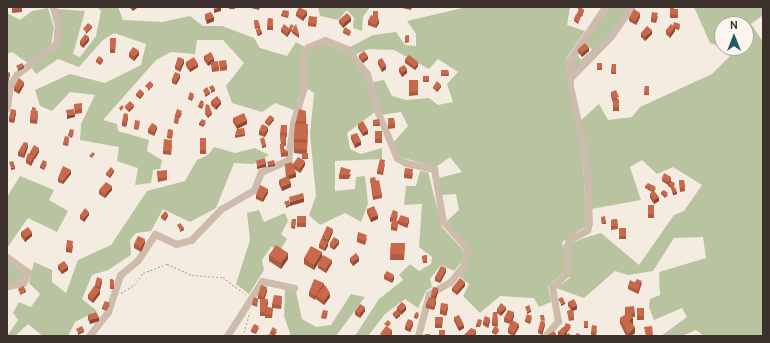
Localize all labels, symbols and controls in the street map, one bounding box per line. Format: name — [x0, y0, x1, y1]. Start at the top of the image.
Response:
north arrow — [714, 16, 754, 56]
text: N — [730, 18, 738, 32]

